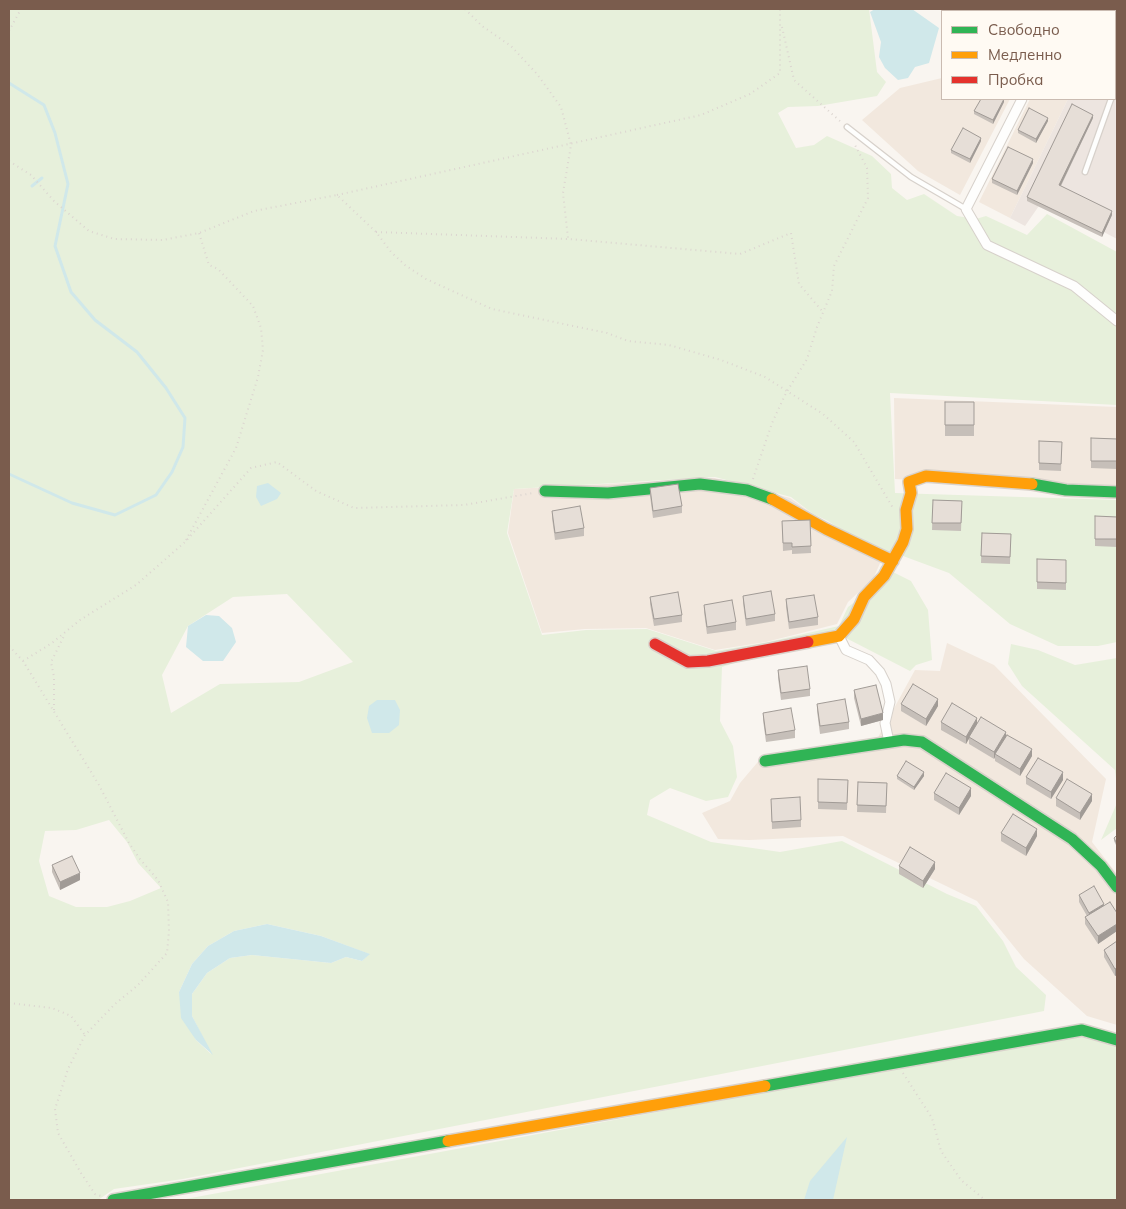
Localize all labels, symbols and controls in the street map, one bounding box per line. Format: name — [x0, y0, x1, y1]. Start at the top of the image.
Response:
legend — [941, 10, 1116, 100]
text: Свободно — [988, 20, 1060, 39]
text: Медленно — [988, 45, 1062, 64]
text: Пробка — [988, 70, 1043, 89]

